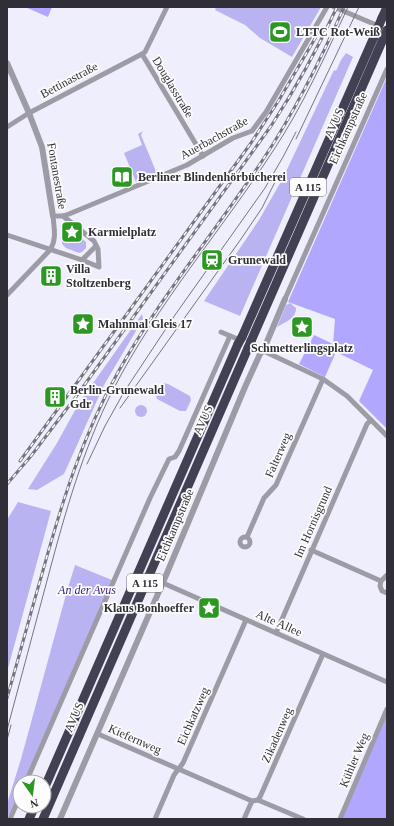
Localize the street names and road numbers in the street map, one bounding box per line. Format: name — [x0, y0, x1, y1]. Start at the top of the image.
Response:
street label: Douglasstraße — [149, 54, 197, 120]
street label: Bettinastraße — [38, 59, 100, 101]
street label: Eichkampstraße — [326, 90, 370, 166]
street label: AVUS — [321, 106, 347, 140]
street label: Auerbachstraße — [178, 114, 250, 162]
street label: Fontanestraße — [44, 142, 70, 210]
road number: A 115 — [290, 178, 326, 196]
street label: AVUS — [190, 403, 216, 437]
street label: Falterweg — [262, 430, 294, 480]
street label: Im Hornisgrund — [291, 484, 335, 560]
street label: Eichkampstraße — [153, 487, 197, 563]
road number: A 115 — [127, 574, 163, 592]
street label: Alte Allee — [254, 607, 304, 639]
street label: Eichkatzweg — [174, 685, 212, 747]
street label: AVUS — [61, 700, 87, 734]
street label: Zikadenweg — [259, 705, 295, 765]
street label: Kiefernweg — [106, 721, 164, 757]
street label: Kühler Weg — [336, 731, 372, 789]

